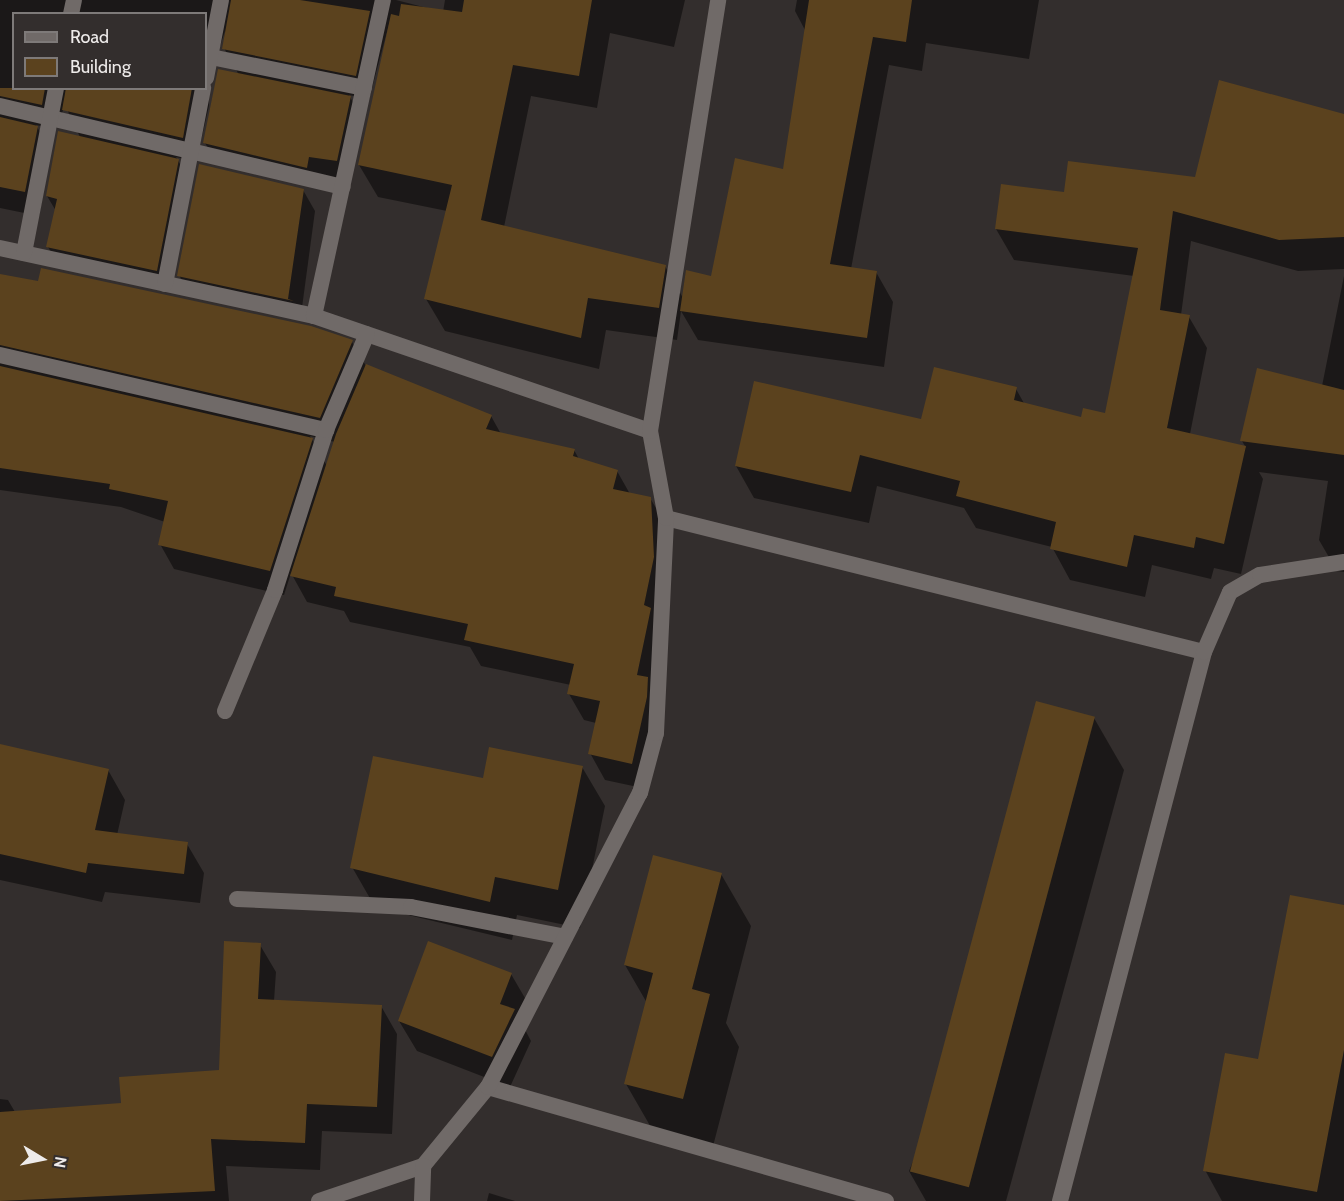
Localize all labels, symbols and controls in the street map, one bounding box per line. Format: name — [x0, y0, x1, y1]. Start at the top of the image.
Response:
legend — [12, 12, 207, 90]
text: Road — [70, 26, 109, 48]
text: Building — [70, 56, 131, 78]
north arrow — [12, 1129, 72, 1189]
text: N — [50, 1155, 71, 1169]

